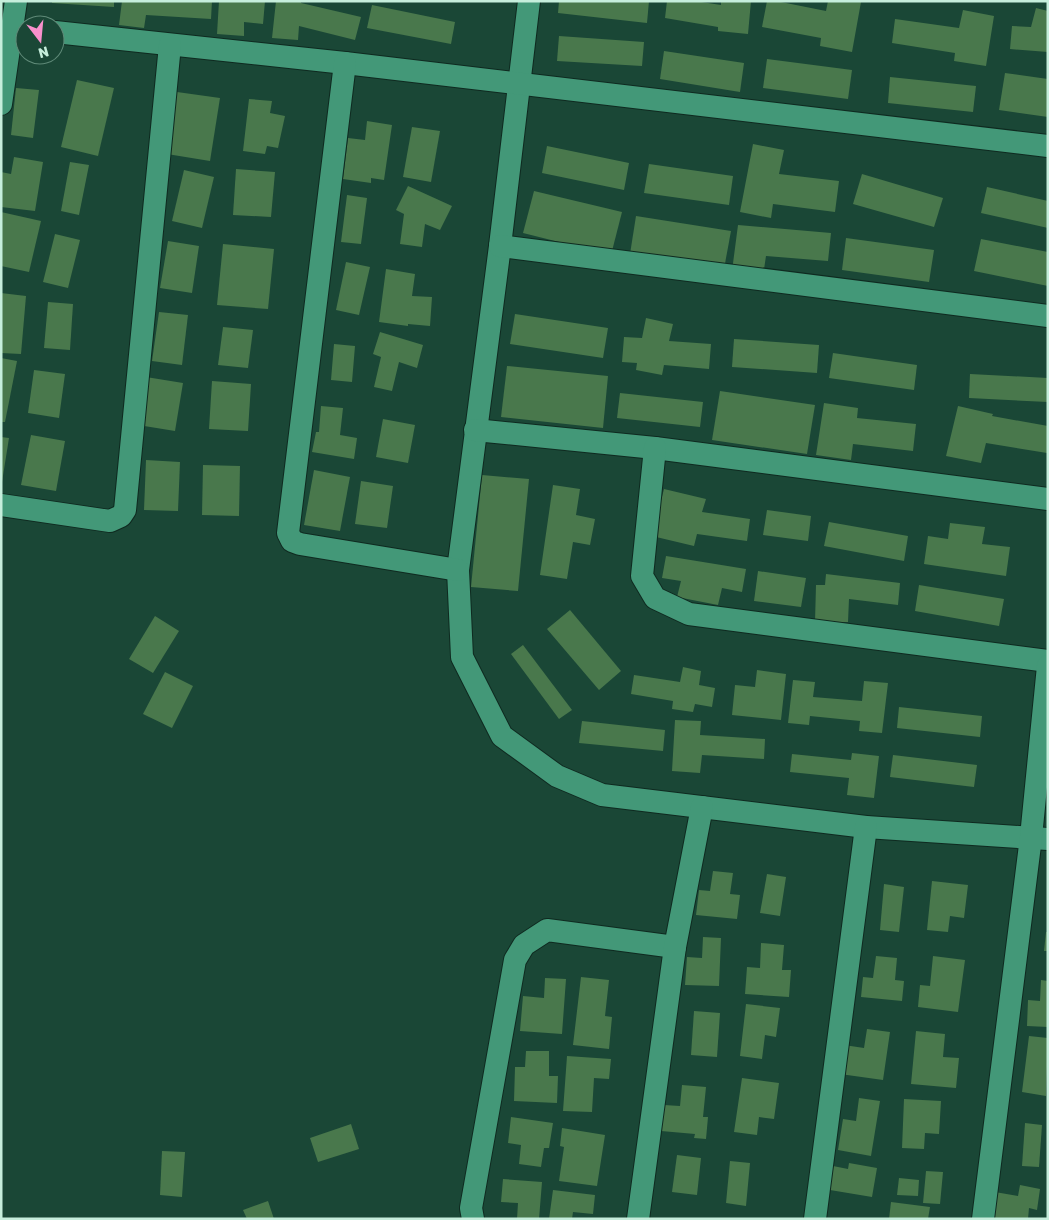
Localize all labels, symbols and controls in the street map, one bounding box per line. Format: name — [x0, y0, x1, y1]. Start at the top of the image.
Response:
north arrow — [15, 15, 65, 65]
text: N — [36, 42, 51, 62]

